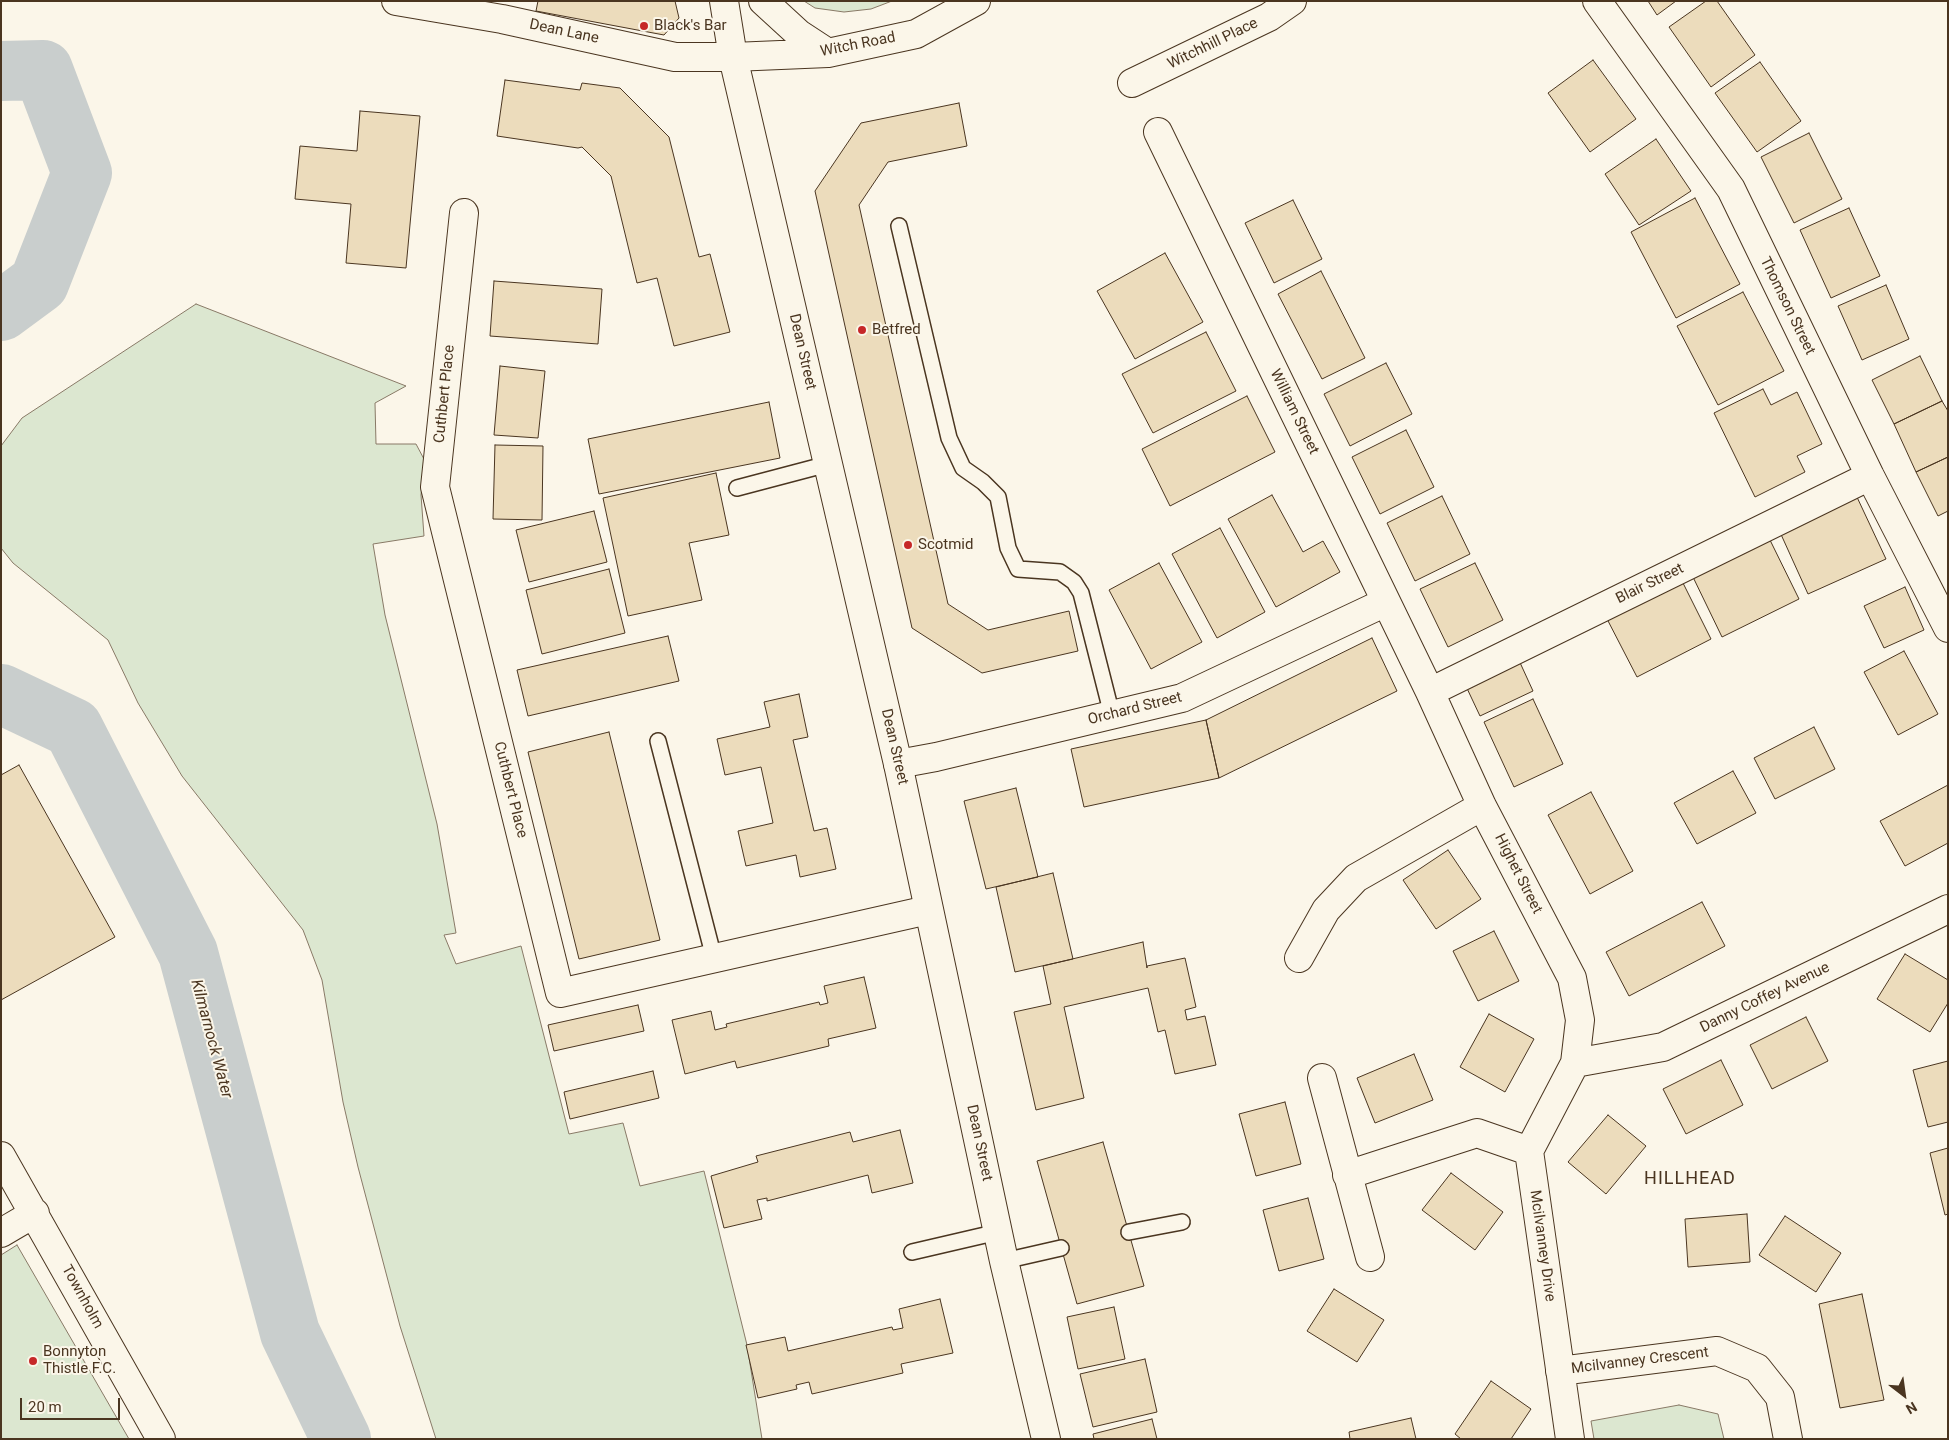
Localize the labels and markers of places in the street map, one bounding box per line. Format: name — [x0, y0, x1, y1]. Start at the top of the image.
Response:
place label: Black's Bar — [654, 17, 727, 35]
marker: Black's Bar — [638, 20, 650, 32]
place label: Betfred — [872, 321, 921, 339]
marker: Betfred — [856, 324, 868, 336]
place label: Scotmid — [918, 536, 973, 554]
marker: Scotmid — [902, 539, 914, 551]
place label: Bonnyton Thistle F.C. — [43, 1343, 116, 1378]
marker: Bonnyton Thistle F.C. — [27, 1355, 39, 1367]

